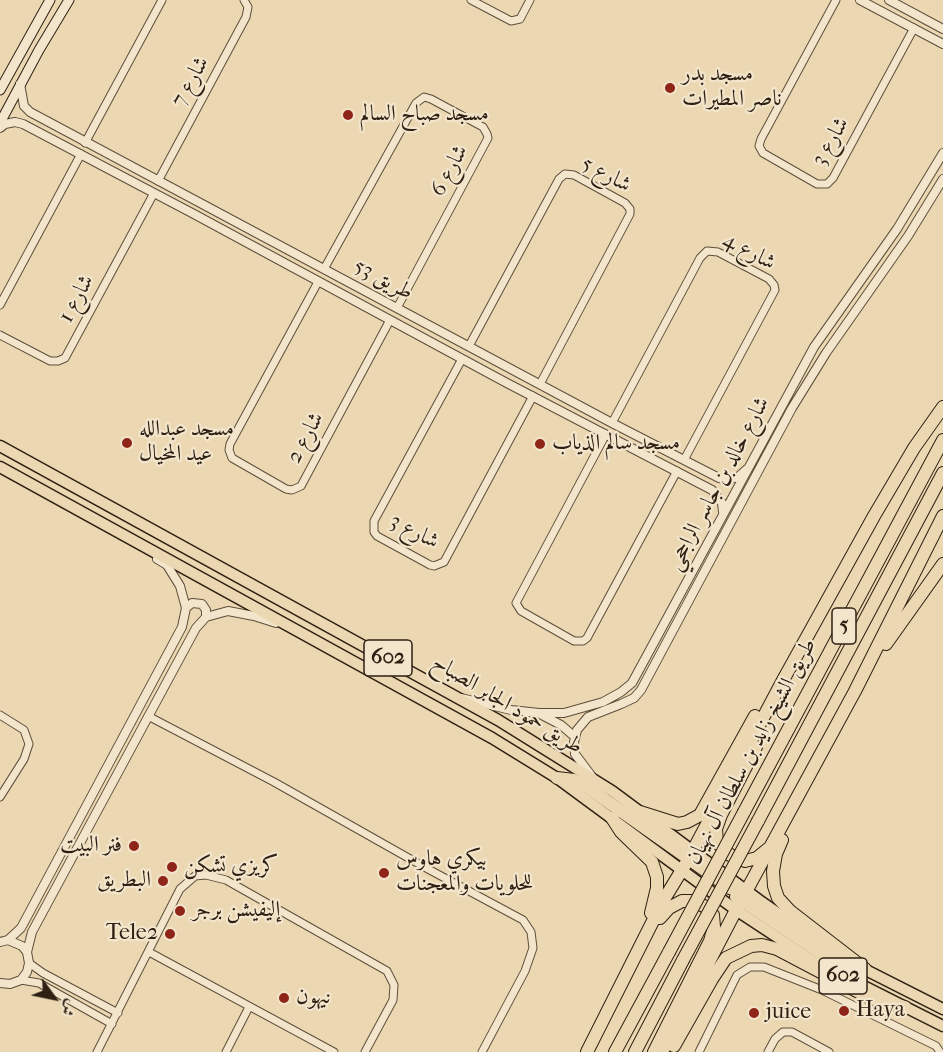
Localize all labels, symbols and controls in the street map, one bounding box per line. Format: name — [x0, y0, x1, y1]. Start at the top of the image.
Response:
street label: شارع 7 — [166, 52, 216, 112]
place label: مسجد بدر ناصر المطيرات — [682, 62, 782, 113]
marker: مسجد بدر ناصر المطيرات — [663, 81, 677, 95]
place label: مسجد صباح السالم — [360, 102, 489, 128]
marker: مسجد صباح السالم — [341, 108, 355, 122]
street label: شارع 3 — [807, 113, 855, 171]
street label: شارع 6 — [425, 141, 475, 201]
street label: شارع 5 — [577, 151, 635, 199]
street label: شارع 4 — [718, 227, 780, 277]
street label: طريق 53 — [349, 253, 417, 307]
street label: شارع 1 — [53, 270, 101, 328]
street label: شارع خالد بن جاسر الراجحي — [662, 393, 776, 575]
street label: شارع 2 — [282, 408, 330, 468]
place label: مسجد عبدالله عيد المخيال — [139, 417, 234, 469]
place label: مسجد سالم الذياب — [552, 431, 680, 457]
marker: مسجد عبدالله عيد المخيال — [120, 436, 134, 450]
marker: مسجد سالم الذياب — [533, 437, 547, 451]
street label: شارع 3 — [385, 508, 443, 556]
road number: 5 — [832, 608, 856, 644]
street label: طريق الشيخ زايد بن سلطان آل نهيان — [681, 634, 823, 870]
road number: 602 — [364, 640, 412, 676]
street label: طريق حمود الجابر الصباح — [427, 650, 587, 760]
place label: فنر البيت — [60, 833, 122, 859]
marker: فنر البيت — [127, 839, 141, 853]
place label: بيكري هاوس للحلويات والمعجنات — [396, 847, 533, 898]
place label: كريزي تشكن — [184, 854, 278, 880]
marker: كريزي تشكن — [165, 860, 179, 874]
marker: بيكري هاوس للحلويات والمعجنات — [377, 866, 391, 880]
place label: البطريق — [97, 868, 151, 894]
marker: البطريق — [156, 874, 170, 888]
place label: إليفيشن برجر — [192, 898, 280, 924]
marker: إليفيشن برجر — [173, 904, 187, 918]
place label: Tele2 — [106, 921, 158, 947]
marker: Tele2 — [163, 927, 177, 941]
road number: 602 — [819, 958, 867, 994]
north arrow — [24, 968, 84, 1028]
place label: نيهون — [296, 985, 331, 1011]
marker: نيهون — [277, 991, 291, 1005]
text: ش — [57, 996, 82, 1020]
place label: Haya — [856, 998, 905, 1024]
place label: juice — [766, 1000, 811, 1026]
marker: Haya — [837, 1004, 851, 1018]
marker: juice — [747, 1006, 761, 1020]

